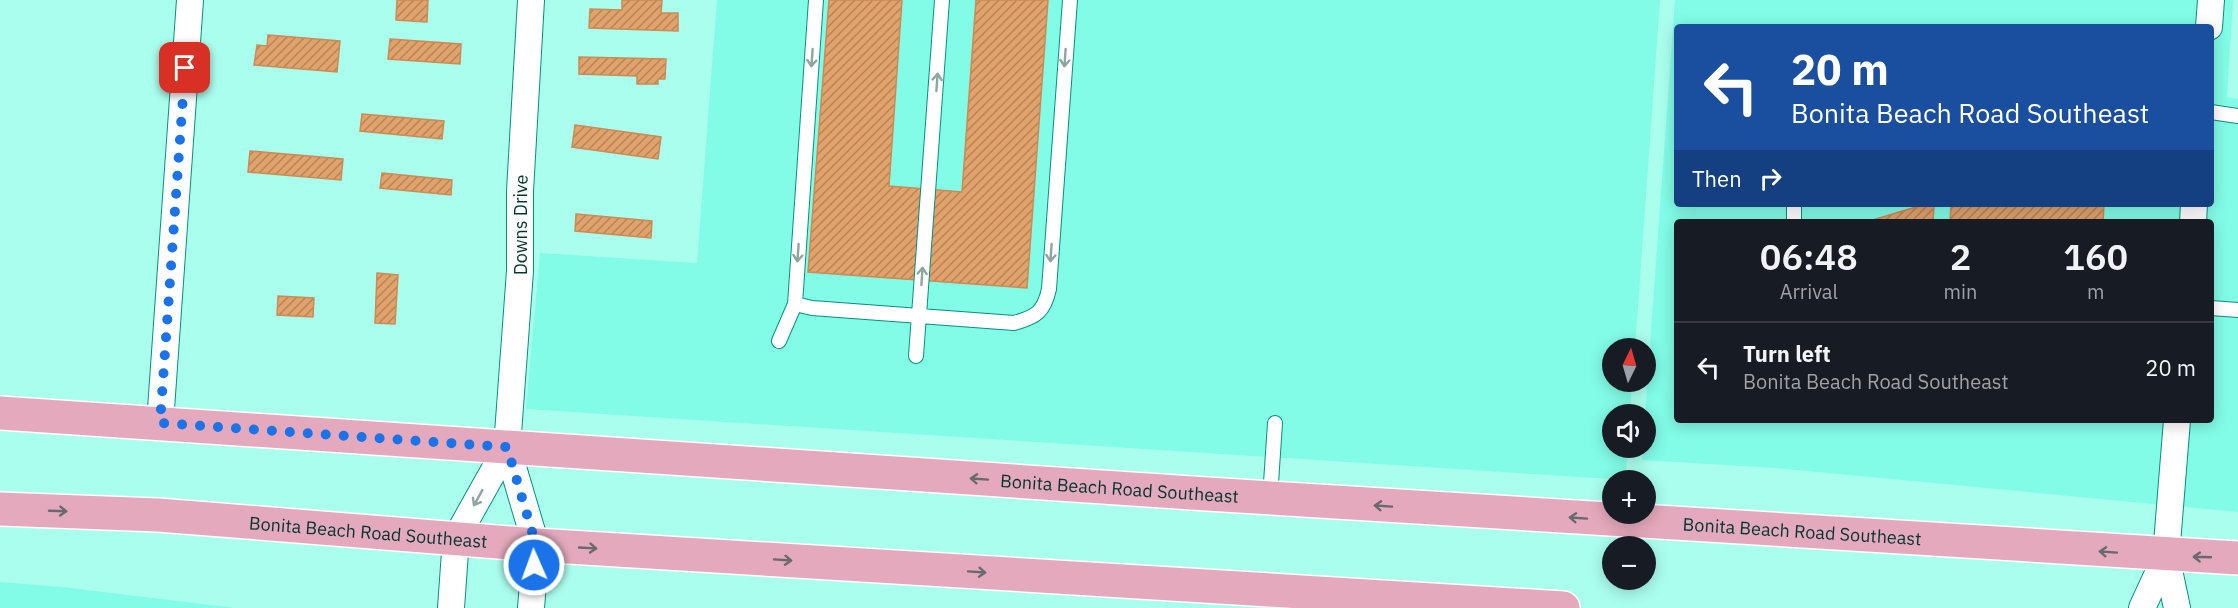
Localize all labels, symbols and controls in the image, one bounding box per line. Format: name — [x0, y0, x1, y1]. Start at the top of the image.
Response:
pin — [159, 42, 210, 93]
text: 20 m — [1791, 42, 1889, 97]
one-way arrow — [806, 48, 817, 68]
one-way arrow — [1060, 48, 1071, 68]
icon: left — [1692, 48, 1770, 126]
icon: arrive — [168, 51, 201, 84]
one-way arrow — [931, 72, 942, 92]
text: Bonita Beach Road Southeast — [1791, 95, 2149, 130]
icon: right — [1754, 162, 1787, 195]
text: Then — [1692, 164, 1742, 193]
street label: Downs Drive — [508, 174, 532, 275]
text: 06:48 — [1760, 233, 1858, 280]
text: 2 — [1950, 233, 1971, 280]
text: 160 — [2063, 233, 2128, 280]
one-way arrow — [793, 242, 804, 262]
one-way arrow — [1045, 242, 1056, 262]
one-way arrow — [917, 267, 928, 287]
text: Arrival — [1780, 278, 1838, 305]
text: min — [1944, 278, 1977, 305]
text: m — [2087, 278, 2104, 305]
north arrow — [1602, 338, 1656, 392]
map controls — [1602, 338, 1656, 590]
text: Turn left — [1743, 339, 1831, 368]
icon: left — [1692, 351, 1725, 384]
text: 20 m — [2145, 353, 2196, 382]
text: Bonita Beach Road Southeast — [1743, 368, 2008, 395]
button: sound — [1602, 404, 1656, 458]
street label: Bonita Beach Road Southeast — [999, 469, 1240, 507]
button: + — [1602, 470, 1656, 524]
one-way arrow — [969, 473, 989, 484]
one-way arrow — [472, 489, 484, 506]
one-way arrow — [1374, 500, 1394, 511]
one-way arrow — [48, 505, 68, 517]
street label: Bonita Beach Road Southeast — [248, 511, 488, 553]
one-way arrow — [1568, 512, 1588, 523]
street label: Bonita Beach Road Southeast — [1682, 512, 1922, 550]
position arrow — [502, 533, 566, 597]
button: − — [1602, 536, 1656, 590]
one-way arrow — [578, 542, 598, 553]
one-way arrow — [2098, 546, 2118, 557]
one-way arrow — [2193, 551, 2212, 563]
one-way arrow — [772, 554, 792, 565]
one-way arrow — [967, 567, 987, 578]

